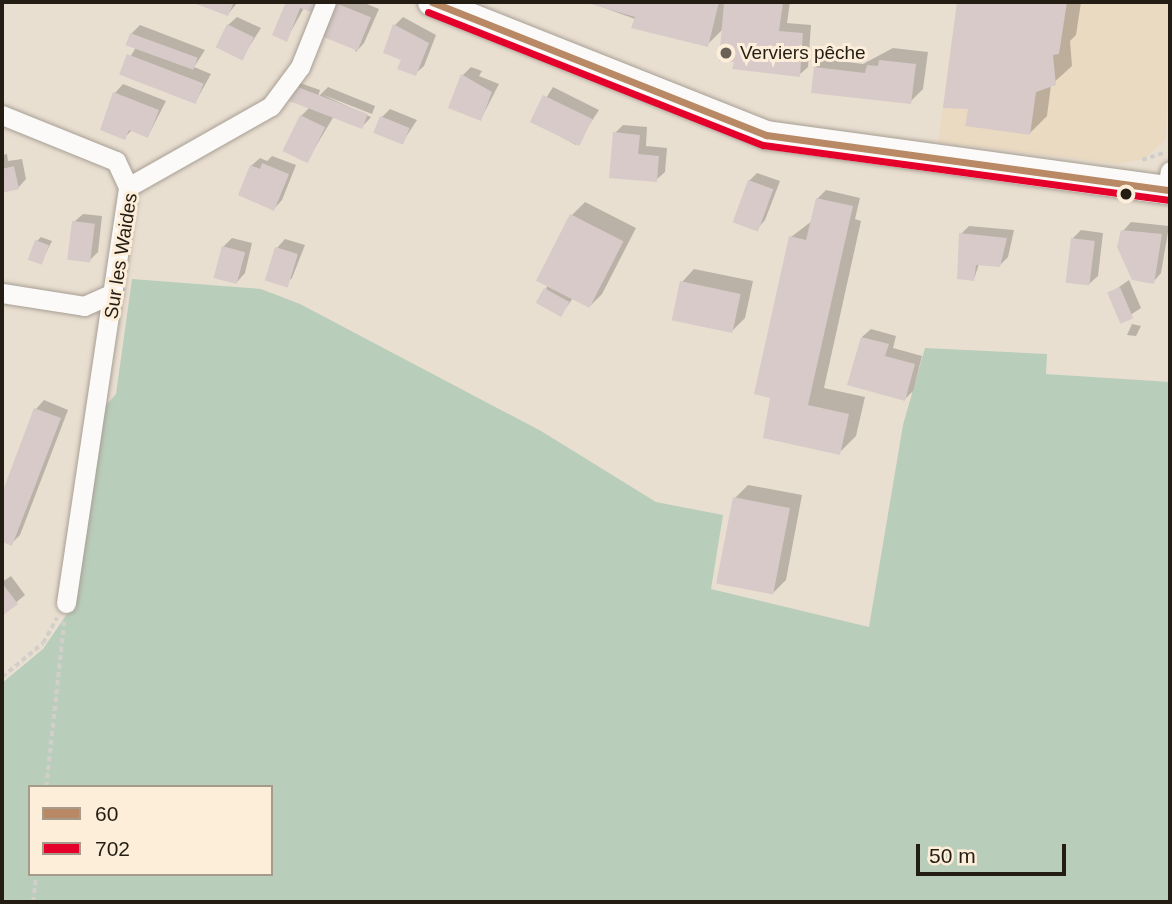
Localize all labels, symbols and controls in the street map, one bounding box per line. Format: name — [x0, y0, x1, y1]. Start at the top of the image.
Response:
place label: Verviers pêche — [740, 42, 866, 64]
marker: Verviers pêche — [718, 45, 734, 61]
unlabelled marker — [1119, 187, 1133, 201]
street label: Sur les Waides — [100, 191, 142, 321]
legend — [28, 785, 273, 876]
text: 60 — [95, 802, 118, 825]
scale bar — [920, 830, 1070, 874]
text: 702 — [95, 837, 130, 860]
text: 50 m — [929, 844, 976, 867]

